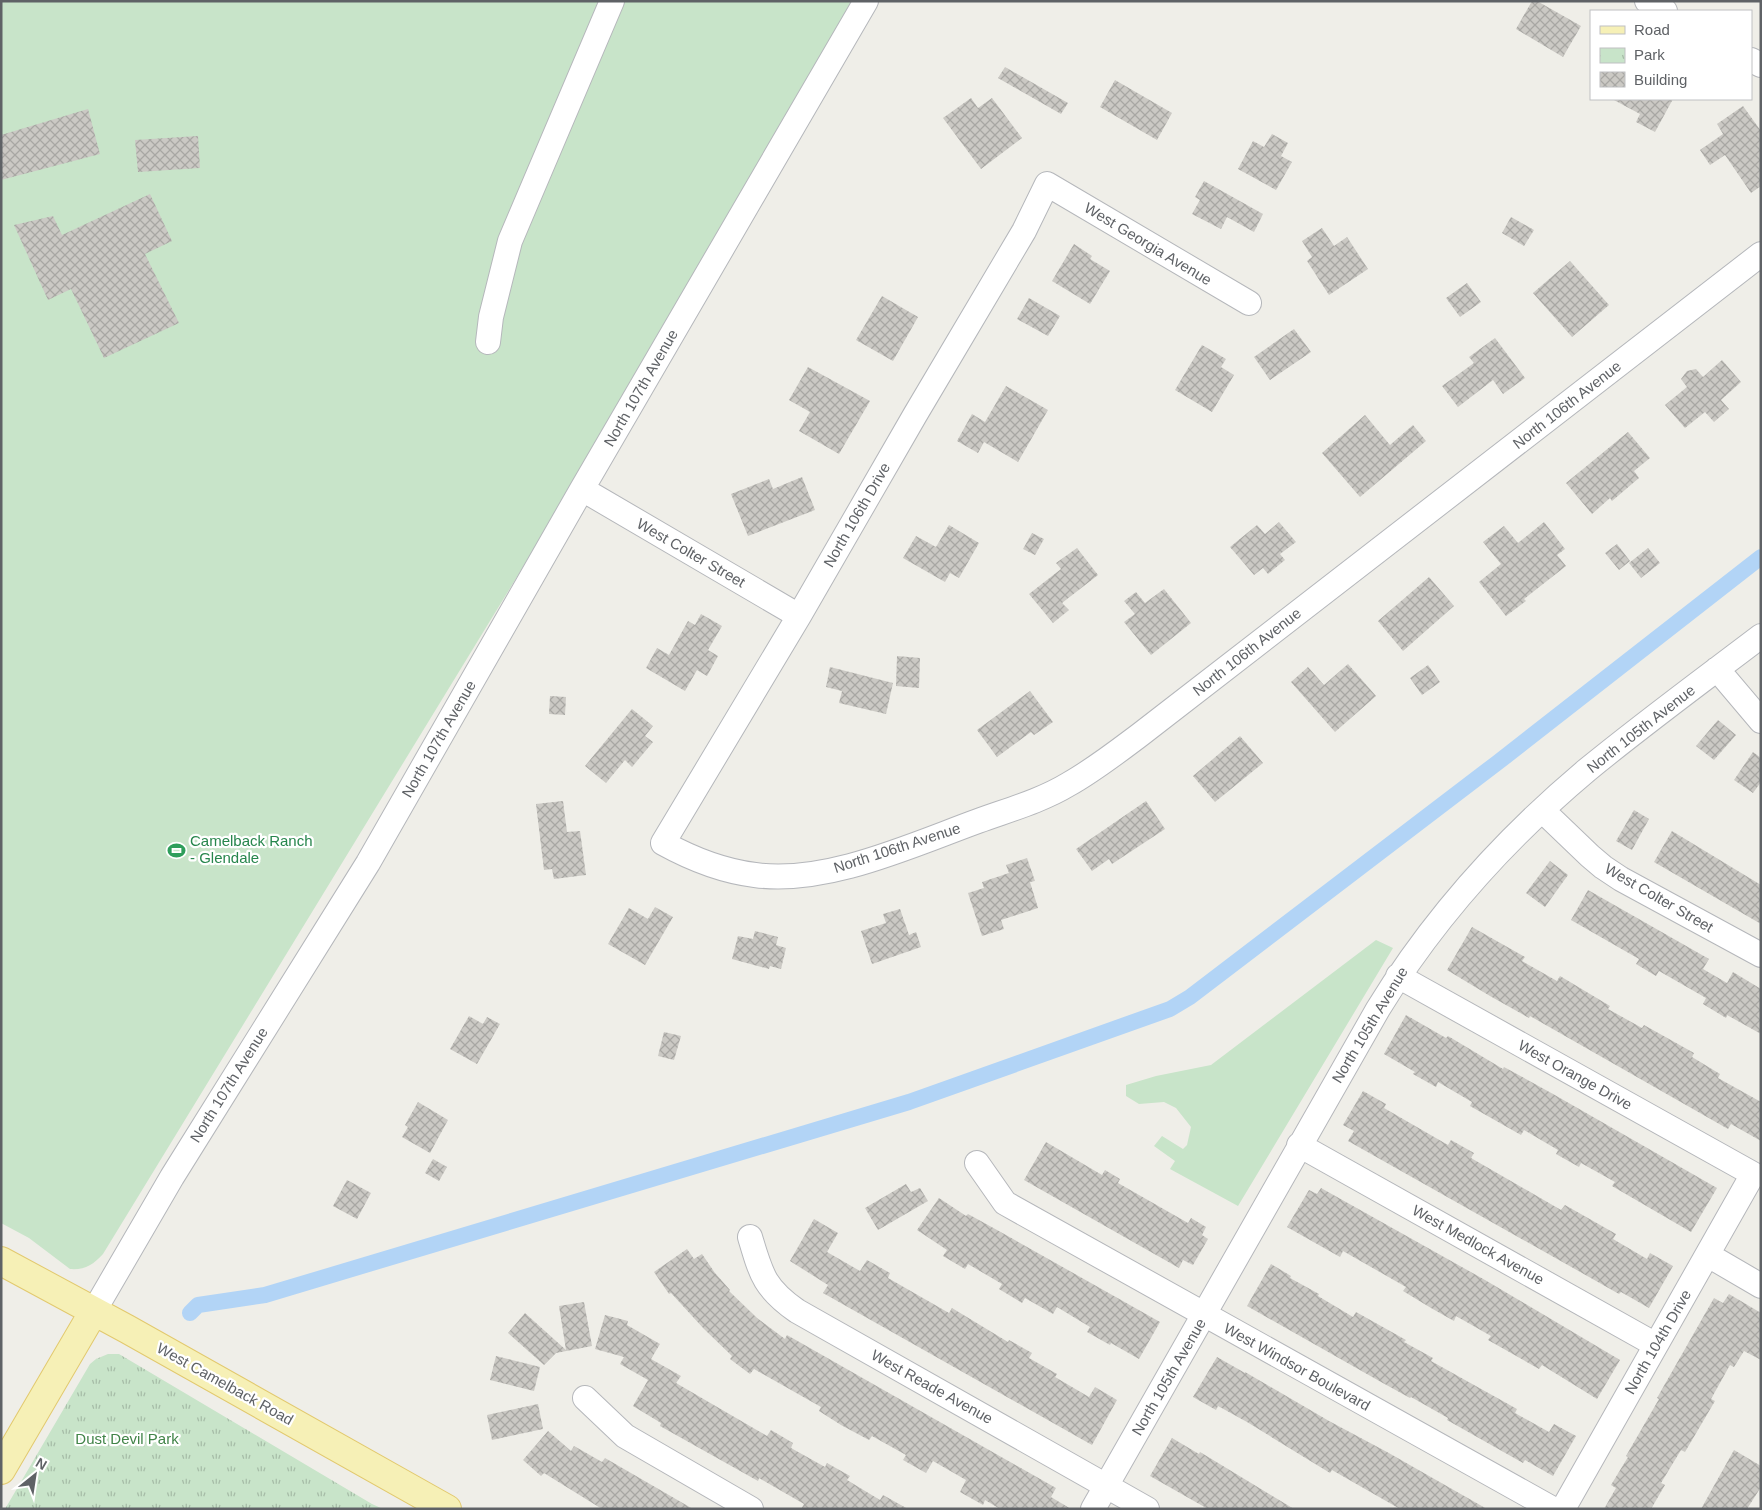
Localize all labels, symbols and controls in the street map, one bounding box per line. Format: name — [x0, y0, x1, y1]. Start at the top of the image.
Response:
legend — [1590, 10, 1752, 100]
text: Road — [1634, 21, 1670, 38]
text: Park — [1634, 46, 1665, 63]
text: Building — [1634, 71, 1687, 88]
street label: West Georgia Avenue — [1082, 199, 1215, 288]
street label: North 107th Avenue — [600, 326, 681, 449]
street label: North 106th Avenue — [1509, 357, 1624, 452]
street label: North 106th Drive — [820, 460, 893, 570]
street label: West Colter Street — [634, 515, 749, 591]
street label: North 106th Avenue — [1189, 604, 1304, 699]
street label: North 107th Avenue — [398, 677, 479, 800]
street label: North 105th Avenue — [1583, 681, 1698, 776]
street label: North 106th Avenue — [831, 819, 962, 876]
place label: Camelback Ranch - Glendale — [190, 832, 313, 866]
sports icon: Camelback Ranch - Glendale — [166, 840, 186, 860]
street label: West Colter Street — [1602, 860, 1717, 936]
street label: North 105th Avenue — [1328, 964, 1411, 1086]
street label: North 107th Avenue — [186, 1024, 271, 1145]
street label: West Orange Drive — [1515, 1036, 1635, 1113]
street label: West Medlock Avenue — [1409, 1201, 1547, 1288]
street label: North 104th Drive — [1621, 1287, 1694, 1397]
street label: North 105th Avenue — [1128, 1315, 1209, 1438]
street label: West Windsor Boulevard — [1221, 1319, 1373, 1414]
street label: West Camelback Road — [154, 1339, 296, 1428]
street label: West Reade Avenue — [869, 1346, 996, 1427]
park label: Dust Devil Park — [75, 1430, 179, 1447]
north arrow — [10, 1450, 60, 1500]
text: N — [33, 1454, 50, 1473]

